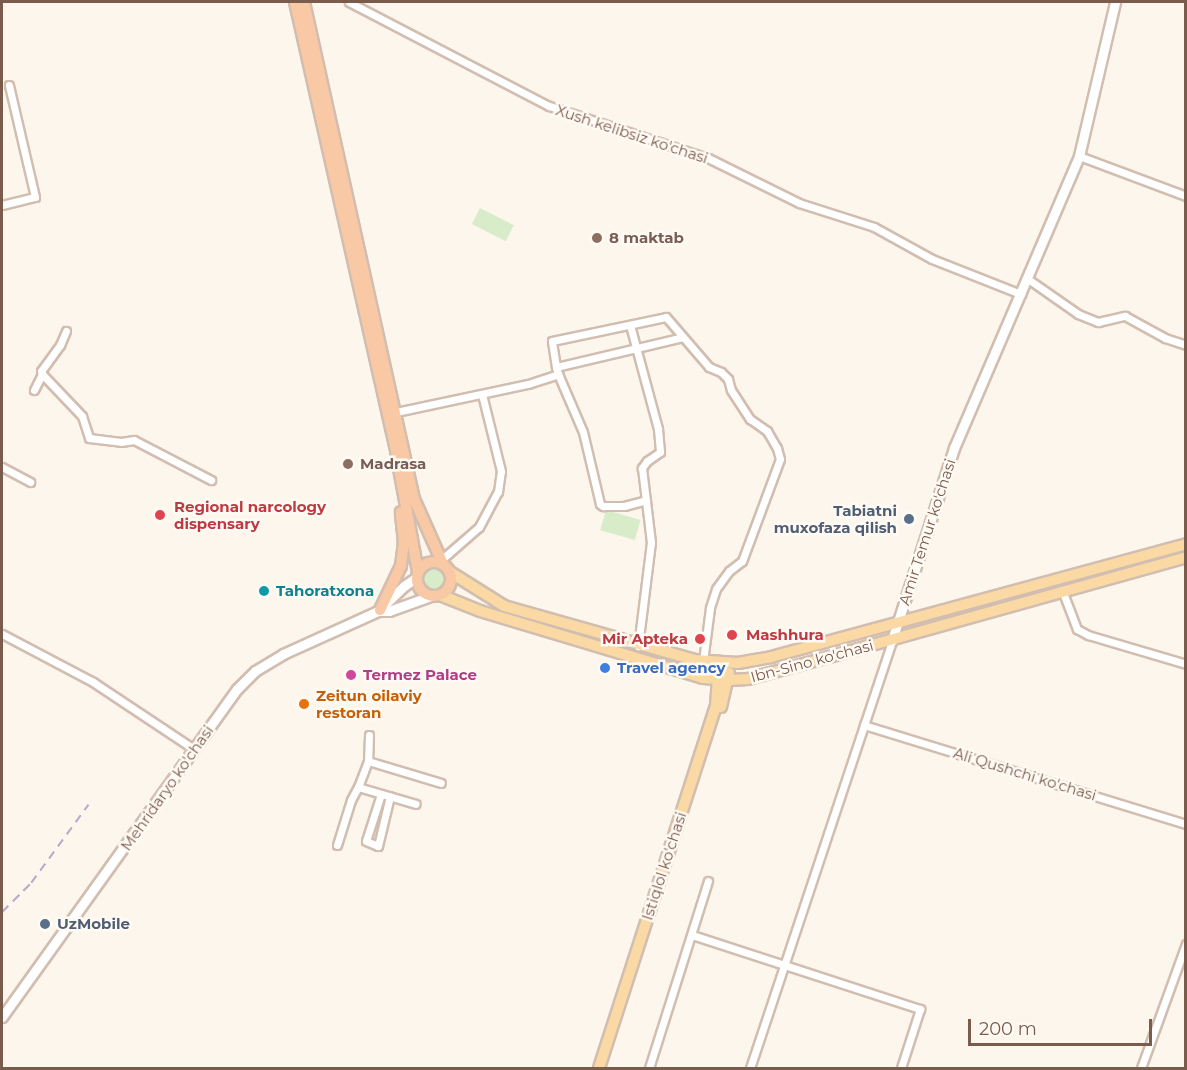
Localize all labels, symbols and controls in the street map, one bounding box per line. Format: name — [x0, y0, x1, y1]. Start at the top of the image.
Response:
street label: Xush kelibsiz ko'chasi — [554, 101, 710, 167]
place label: 8 maktab — [609, 229, 684, 247]
marker: 8 maktab — [590, 231, 604, 245]
place label: Madrasa — [360, 455, 426, 473]
marker: Madrasa — [341, 457, 355, 471]
street label: Amir Temur ko'chasi — [895, 457, 959, 607]
place label: Regional narcology dispensary — [174, 497, 326, 532]
place label: Tabiatni muxofaza qilish — [774, 501, 897, 536]
marker: Regional narcology dispensary — [151, 506, 169, 524]
marker: Tabiatni muxofaza qilish — [902, 512, 916, 526]
place label: Tahoratxona — [276, 582, 374, 600]
marker: Tahoratxona — [257, 584, 271, 598]
marker: Mashhura — [723, 626, 741, 644]
place label: Mashhura — [746, 626, 824, 644]
place label: Mir Apteka — [602, 630, 688, 648]
marker: Mir Apteka — [693, 632, 707, 646]
street label: Ibn-Sino ko'chasi — [749, 636, 875, 686]
place label: Travel agency — [617, 659, 726, 677]
marker: Travel agency — [598, 661, 612, 675]
place label: Termez Palace — [363, 666, 477, 684]
marker: Termez Palace — [344, 668, 358, 682]
place label: Zeitun oilaviy restoran — [316, 686, 422, 721]
marker: Zeitun oilaviy restoran — [297, 697, 311, 711]
street label: Мehridaryo ko'chasi — [117, 722, 217, 854]
street label: Ali Qushchi ko'chasi — [951, 744, 1099, 804]
street label: Istiqlol ko'chasi — [638, 810, 690, 922]
place label: UzMobile — [57, 915, 130, 933]
marker: UzMobile — [38, 917, 52, 931]
scale bar — [971, 1007, 1156, 1045]
text: 200 m — [979, 1018, 1037, 1040]

